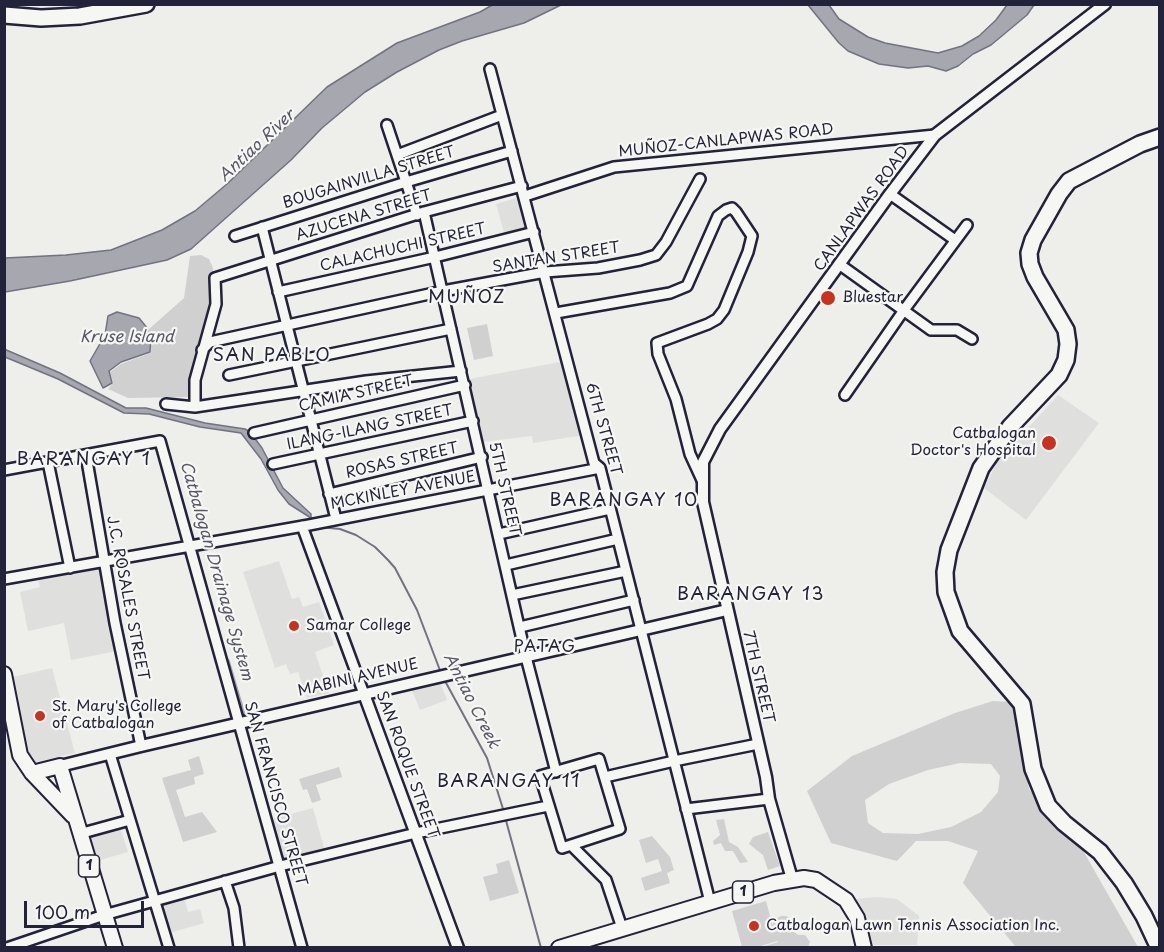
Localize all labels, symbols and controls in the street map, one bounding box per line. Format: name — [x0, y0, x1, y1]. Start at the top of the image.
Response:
water label: Antiao River — [215, 106, 299, 186]
street label: MUÑOZ-CANLAPWAS ROAD — [618, 121, 834, 161]
street label: BOUGAINVILLA STREET — [281, 143, 457, 213]
street label: CANLAPWAS ROAD — [811, 143, 913, 275]
street label: AZUCENA STREET — [294, 187, 434, 245]
street label: CALACHUCHI STREET — [318, 220, 488, 276]
street label: SANTAN STREET — [491, 239, 621, 277]
district label: MUÑOZ — [428, 287, 506, 309]
marker: Bluestar — [819, 289, 837, 307]
place label: Bluestar — [842, 289, 903, 307]
water label: Kruse Island — [80, 328, 174, 348]
district label: SAN PABLO — [213, 345, 331, 367]
street label: CAMIA STREET — [297, 372, 415, 416]
street label: 6TH STREET — [581, 381, 625, 477]
street label: ILANG-ILANG STREET — [285, 402, 455, 454]
place label: Catbalogan Doctor's Hospital — [910, 425, 1036, 460]
marker: Catbalogan Doctor's Hospital — [1040, 434, 1058, 452]
street label: ROSAS STREET — [344, 439, 460, 483]
street label: 5TH STREET — [484, 440, 524, 538]
district label: BARANGAY 1 — [16, 449, 152, 471]
water label: Catbalogan Drainage System — [175, 459, 257, 683]
street label: MCKINLEY AVENUE — [329, 468, 477, 514]
district label: BARANGAY 10 — [549, 490, 699, 512]
street label: J.C. ROSALES STREET — [102, 514, 152, 682]
district label: BARANGAY 13 — [677, 584, 825, 606]
place label: Samar College — [306, 617, 411, 635]
marker: Samar College — [287, 619, 301, 633]
street label: 7TH STREET — [739, 629, 777, 725]
district label: PATAG — [514, 638, 576, 658]
water label: Antiao Creek — [439, 650, 503, 752]
street label: MABINI AVENUE — [296, 655, 420, 701]
street label: SAN ROQUE STREET — [372, 689, 442, 841]
place label: St. Mary's College of Catbalogan — [52, 698, 182, 733]
street label: SAN FRANCISCO STREET — [240, 700, 310, 888]
marker: St. Mary's College of Catbalogan — [33, 709, 47, 723]
district label: BARANGAY 11 — [437, 771, 581, 793]
road number: 1 — [78, 855, 100, 877]
road number: 1 — [732, 881, 754, 903]
scale bar — [27, 889, 147, 927]
text: 100 m — [35, 898, 90, 925]
place label: Catbalogan Lawn Tennis Association Inc. — [766, 917, 1060, 935]
marker: Catbalogan Lawn Tennis Association Inc. — [747, 919, 761, 933]

